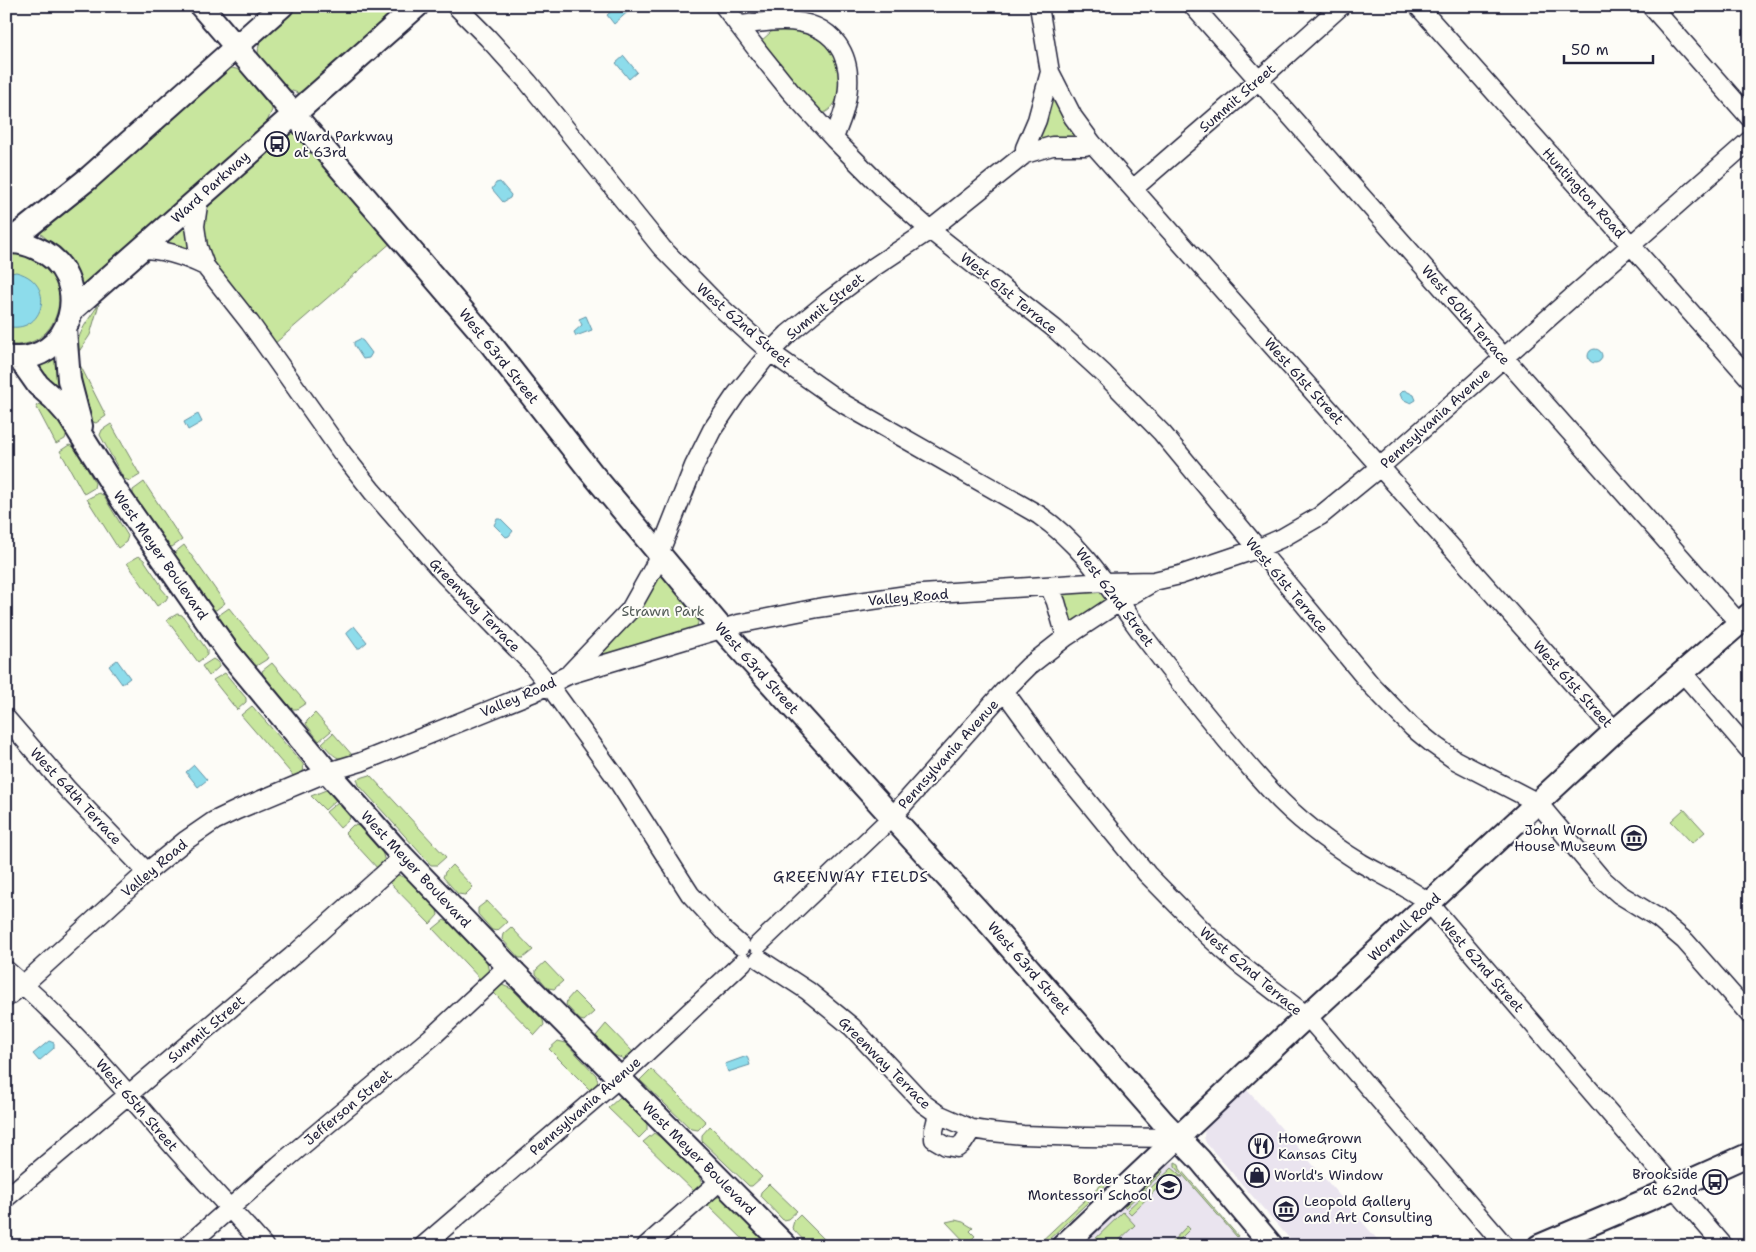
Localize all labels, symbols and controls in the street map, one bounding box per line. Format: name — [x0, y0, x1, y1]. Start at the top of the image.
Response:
scale bar — [1564, 32, 1652, 64]
text: 50 m — [1571, 40, 1609, 60]
street label: Summit Street — [1195, 60, 1279, 136]
place label: Ward Parkway at 63rd — [294, 127, 393, 161]
bus stop icon: Ward Parkway at 63rd — [264, 131, 290, 157]
street label: Huntington Road — [1539, 144, 1629, 242]
street label: Ward Parkway — [167, 147, 253, 227]
street label: West 61st Terrace — [957, 248, 1061, 338]
street label: West 60th Terrace — [1418, 261, 1514, 369]
street label: Summit Street — [782, 269, 868, 343]
street label: West 62nd Street — [693, 279, 795, 371]
street label: West 63rd Street — [455, 305, 543, 407]
street label: West 61st Street — [1260, 334, 1348, 428]
street label: Pennsylvania Avenue — [1376, 364, 1494, 472]
street label: West Meyer Boulevard — [110, 487, 212, 623]
street label: West 61st Terrace — [1242, 533, 1332, 637]
street label: West 62nd Street — [1072, 544, 1158, 650]
street label: Greenway Terrace — [426, 554, 524, 656]
street label: Valley Road — [867, 584, 949, 609]
park label: Strawn Park — [621, 602, 705, 620]
street label: West 63rd Street — [711, 618, 803, 718]
street label: West 61st Street — [1529, 637, 1617, 731]
street label: Valley Road — [477, 673, 559, 721]
street label: Pennsylvania Avenue — [894, 695, 1002, 813]
street label: West 64th Terrace — [26, 744, 126, 848]
street label: West Meyer Boulevard — [357, 807, 475, 931]
place label: John Wornall House Museum — [1514, 821, 1617, 855]
museum icon: John Wornall House Museum — [1621, 825, 1647, 851]
street label: Valley Road — [117, 835, 191, 901]
district label: GREENWAY FIELDS — [773, 867, 929, 887]
street label: Wornall Road — [1364, 889, 1444, 965]
street label: West 62nd Street — [1436, 914, 1528, 1016]
street label: West 63rd Street — [984, 918, 1074, 1018]
street label: West 62nd Terrace — [1196, 923, 1306, 1019]
street label: Summit Street — [164, 991, 248, 1067]
street label: Greenway Terrace — [835, 1013, 935, 1113]
street label: Pennsylvania Avenue — [526, 1053, 645, 1159]
street label: West 65th Street — [92, 1055, 182, 1155]
street label: Jefferson Street — [300, 1065, 396, 1149]
street label: West Meyer Boulevard — [638, 1097, 760, 1219]
place label: HomeGrown Kansas City — [1278, 1129, 1362, 1163]
restaurant icon: HomeGrown Kansas City — [1248, 1133, 1274, 1159]
shop icon: World's Window — [1244, 1162, 1270, 1188]
place label: Brookside at 62nd — [1632, 1165, 1698, 1199]
place label: World's Window — [1274, 1166, 1383, 1184]
bus stop icon: Brookside at 62nd — [1702, 1169, 1728, 1195]
place label: Border Star Montessori School — [1028, 1170, 1153, 1204]
school or university icon: Border Star Montessori School — [1156, 1174, 1182, 1200]
place label: Leopold Gallery and Art Consulting — [1304, 1192, 1433, 1226]
museum icon: Leopold Gallery and Art Consulting — [1273, 1196, 1299, 1222]

